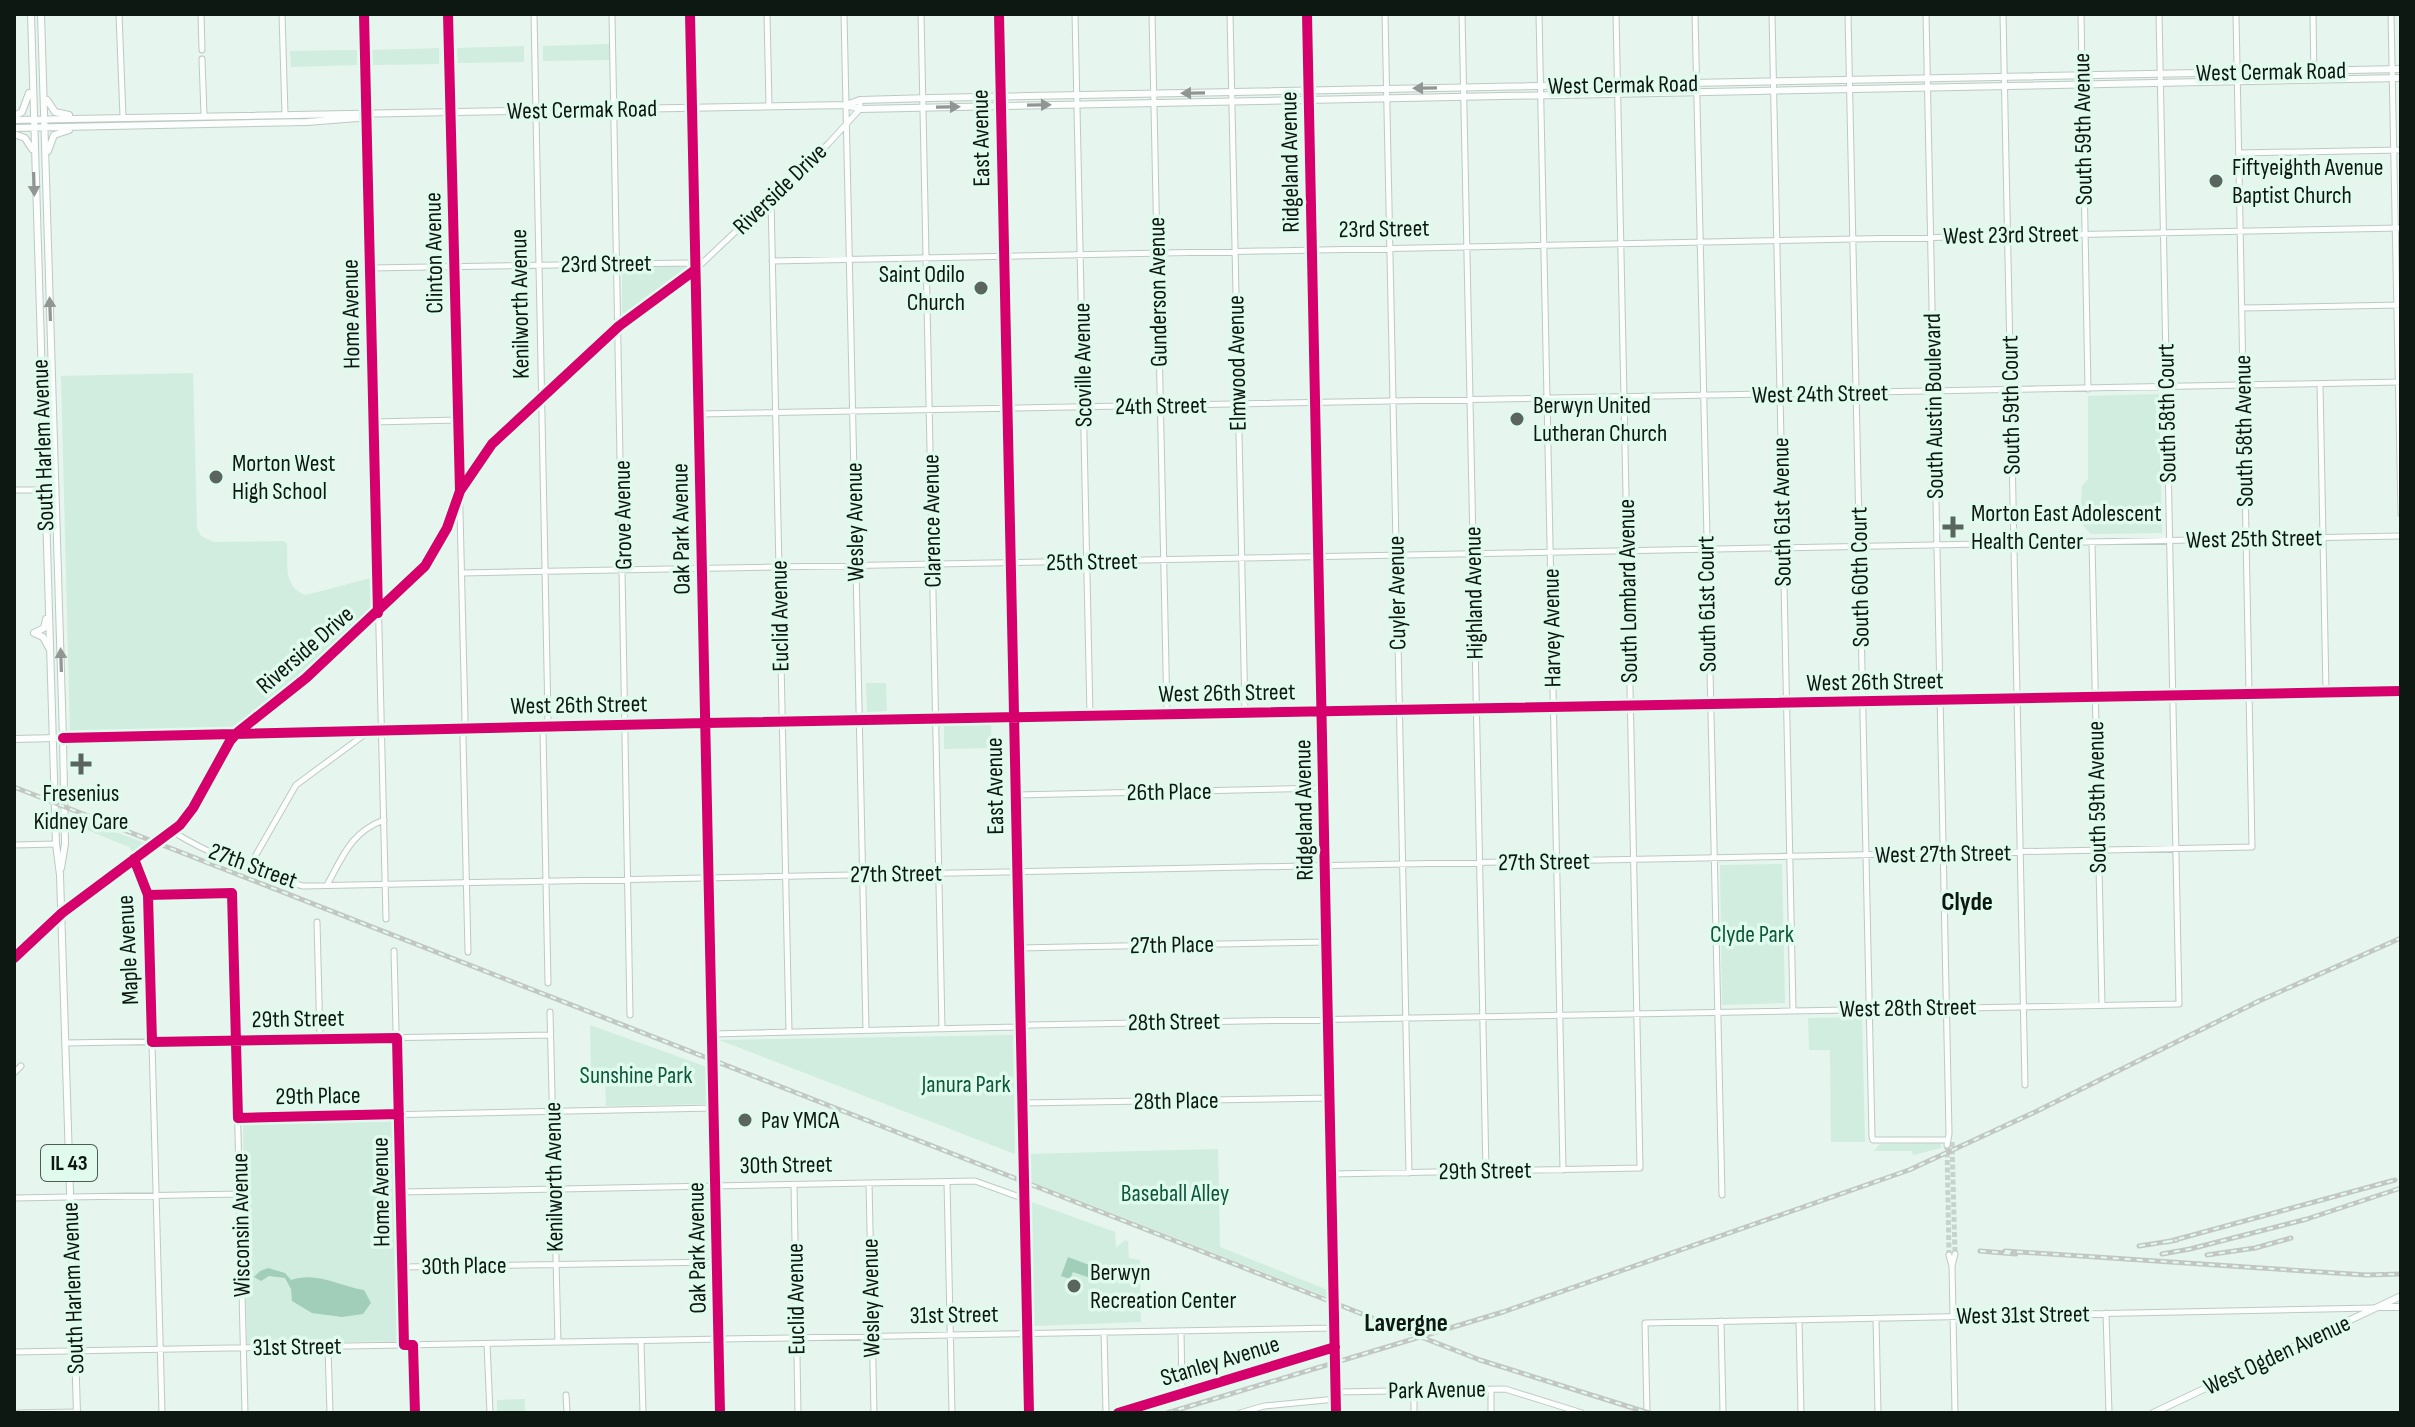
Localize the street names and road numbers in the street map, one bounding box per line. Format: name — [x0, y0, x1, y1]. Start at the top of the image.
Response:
street label: South 59th Avenue — [2067, 53, 2099, 205]
street label: West Cermak Road — [2196, 56, 2346, 88]
street label: West Cermak Road — [1548, 69, 1698, 101]
street label: East Avenue — [966, 89, 996, 187]
street label: Ridgeland Avenue — [1274, 91, 1306, 233]
street label: West Cermak Road — [507, 94, 657, 126]
street label: Riverside Drive — [727, 137, 833, 241]
street label: Clinton Avenue — [418, 192, 450, 314]
street label: 23rd Street — [1338, 214, 1430, 244]
street label: Gunderson Avenue — [1142, 217, 1174, 367]
street label: West 23rd Street — [1943, 219, 2079, 251]
street label: Kenilworth Avenue — [504, 229, 536, 379]
street label: 23rd Street — [560, 249, 652, 279]
street label: Home Avenue — [336, 259, 366, 369]
street label: Elmwood Avenue — [1221, 295, 1253, 431]
street label: Scoville Avenue — [1067, 303, 1099, 427]
street label: South Austin Boulevard — [1918, 313, 1950, 499]
street label: South 59th Court — [1995, 335, 2027, 475]
street label: South 58th Court — [2151, 343, 2183, 483]
street label: South 58th Avenue — [2228, 355, 2260, 507]
street label: South Harlem Avenue — [26, 359, 60, 531]
street label: West 24th Street — [1752, 378, 1888, 410]
street label: 24th Street — [1115, 391, 1207, 421]
street label: South 61st Avenue — [1766, 437, 1798, 587]
street label: Clarence Avenue — [916, 454, 948, 588]
street label: Grove Avenue — [608, 460, 638, 570]
street label: Wesley Avenue — [839, 462, 871, 582]
street label: Oak Park Avenue — [665, 463, 697, 595]
street label: South Lombard Avenue — [1612, 499, 1644, 683]
street label: South 60th Court — [1844, 507, 1876, 647]
street label: West 25th Street — [2186, 523, 2322, 555]
street label: Highland Avenue — [1458, 526, 1490, 660]
street label: Cuyler Avenue — [1382, 536, 1412, 650]
street label: South 61st Court — [1691, 536, 1723, 672]
street label: 25th Street — [1046, 547, 1138, 577]
street label: Euclid Avenue — [765, 560, 795, 672]
street label: Harvey Avenue — [1536, 568, 1568, 688]
street label: Riverside Drive — [250, 600, 360, 700]
street label: West 26th Street — [1806, 666, 1944, 698]
street label: West 26th Street — [1158, 677, 1296, 709]
street label: West 26th Street — [510, 689, 648, 721]
street label: South 59th Avenue — [2081, 721, 2113, 873]
street label: East Avenue — [980, 737, 1010, 835]
street label: Ridgeland Avenue — [1288, 739, 1320, 881]
street label: 26th Place — [1126, 777, 1212, 807]
street label: 27th Street — [205, 837, 301, 895]
street label: West 27th Street — [1875, 838, 2011, 870]
street label: 27th Street — [1498, 847, 1590, 877]
street label: 27th Street — [850, 859, 942, 889]
street label: Maple Avenue — [111, 894, 145, 1006]
street label: 27th Place — [1130, 930, 1214, 960]
street label: West 28th Street — [1839, 992, 1977, 1024]
street label: 29th Street — [251, 1004, 345, 1034]
street label: 28th Street — [1128, 1007, 1220, 1037]
street label: 29th Place — [275, 1081, 361, 1111]
street label: 28th Place — [1133, 1086, 1219, 1116]
street label: Kenilworth Avenue — [538, 1102, 570, 1252]
street label: Home Avenue — [366, 1137, 396, 1247]
road number: IL 43 — [41, 1145, 97, 1181]
street label: 30th Street — [739, 1150, 833, 1180]
street label: Wisconsin Avenue — [225, 1153, 257, 1297]
street label: 29th Street — [1438, 1156, 1532, 1186]
street label: Oak Park Avenue — [681, 1182, 713, 1314]
street label: South Harlem Avenue — [56, 1202, 90, 1374]
street label: Wesley Avenue — [855, 1238, 887, 1358]
street label: Euclid Avenue — [781, 1243, 811, 1355]
street label: 30th Place — [421, 1251, 507, 1281]
street label: West 31st Street — [1956, 1299, 2090, 1331]
street label: 31st Street — [909, 1300, 999, 1330]
street label: West Ogden Avenue — [2199, 1308, 2355, 1402]
street label: Stanley Avenue — [1157, 1329, 1283, 1393]
street label: 31st Street — [252, 1332, 342, 1362]
street label: Park Avenue — [1388, 1375, 1486, 1405]

